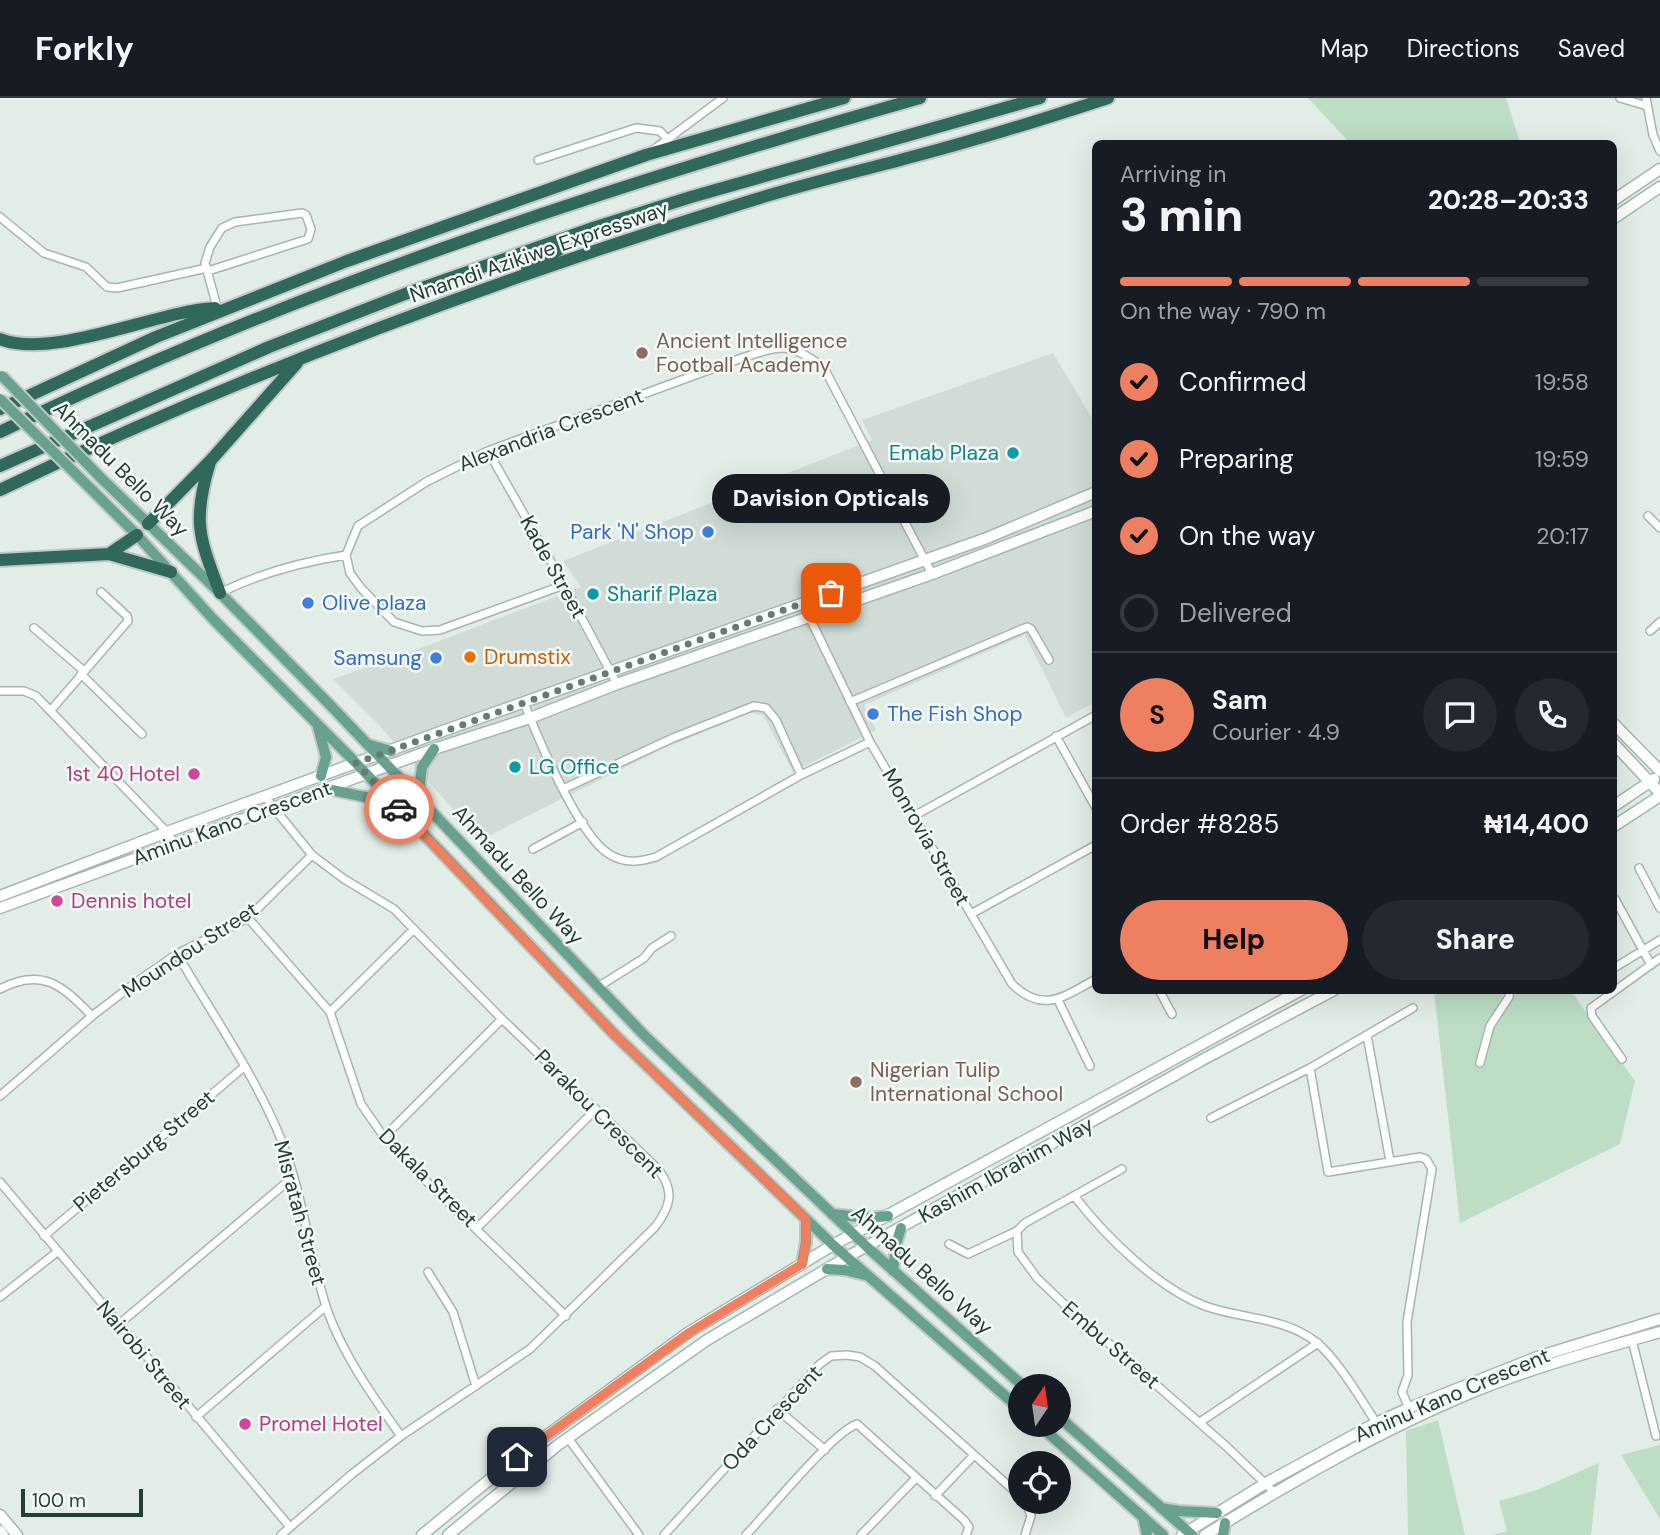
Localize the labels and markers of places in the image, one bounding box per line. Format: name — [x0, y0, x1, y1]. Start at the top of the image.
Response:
place label: Ancient Intelligence Football Academy — [656, 327, 847, 379]
marker: Ancient Intelligence Football Academy — [634, 345, 650, 361]
place label: Emab Plaza — [889, 439, 999, 467]
marker: Emab Plaza — [1005, 445, 1021, 461]
callout: Davision Opticals — [712, 474, 950, 523]
place label: Park 'N' Shop — [570, 518, 694, 546]
marker: Park 'N' Shop — [700, 524, 716, 540]
pin — [801, 563, 861, 623]
place label: Sharif Plaza — [607, 580, 718, 608]
marker: Sharif Plaza — [585, 586, 601, 602]
place label: Olive plaza — [322, 589, 426, 617]
marker: Olive plaza — [300, 595, 316, 611]
place label: Drumstix — [484, 643, 571, 671]
place label: Samsung — [333, 644, 422, 672]
marker: Drumstix — [462, 649, 478, 665]
marker: Samsung — [428, 650, 444, 666]
place label: The Fish Shop — [887, 700, 1023, 728]
marker: The Fish Shop — [865, 706, 881, 722]
place label: LG Office — [529, 753, 619, 781]
marker: LG Office — [507, 759, 523, 775]
place label: 1st 40 Hotel — [66, 760, 180, 788]
marker: 1st 40 Hotel — [186, 766, 202, 782]
place label: Dennis hotel — [71, 887, 191, 915]
marker: Dennis hotel — [49, 893, 65, 909]
place label: Nigerian Tulip International School — [870, 1056, 1063, 1108]
marker: Nigerian Tulip International School — [848, 1074, 864, 1090]
place label: Promel Hotel — [259, 1410, 383, 1438]
marker: Promel Hotel — [237, 1416, 253, 1432]
pin — [487, 1427, 547, 1487]

